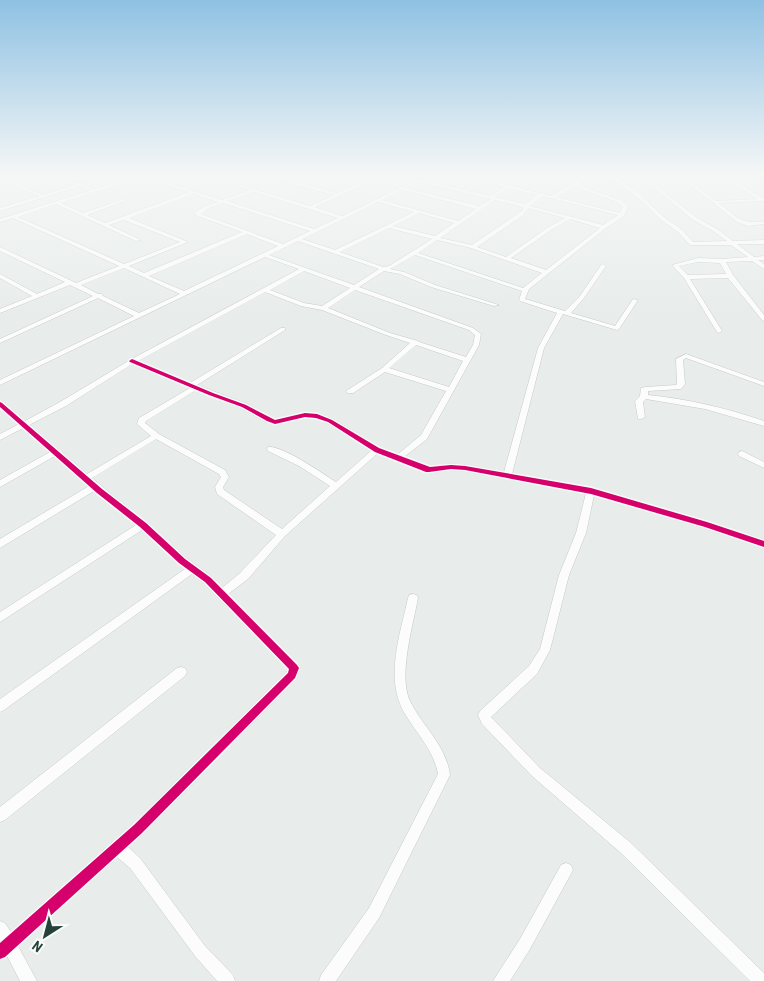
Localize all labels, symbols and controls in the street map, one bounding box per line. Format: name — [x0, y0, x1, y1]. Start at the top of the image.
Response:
north arrow — [20, 911, 70, 961]
text: N — [29, 938, 46, 956]

